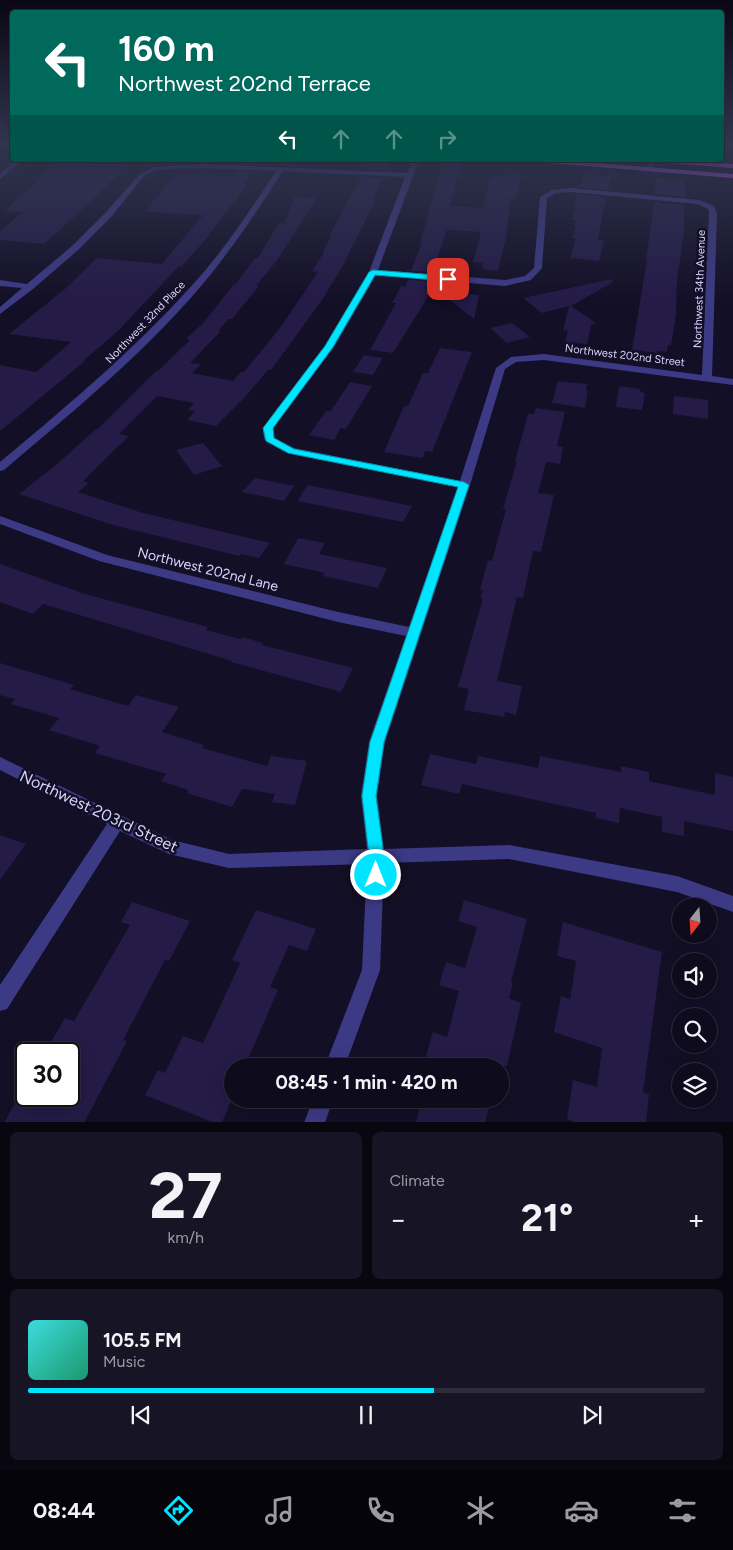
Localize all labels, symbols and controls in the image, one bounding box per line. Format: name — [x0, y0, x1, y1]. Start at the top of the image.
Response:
text: 160 m — [118, 28, 215, 70]
icon: left — [35, 30, 100, 95]
text: Northwest 202nd Terrace — [118, 70, 371, 97]
icon: left — [274, 125, 302, 153]
icon: ahead — [327, 125, 355, 153]
icon: ahead — [380, 125, 408, 153]
icon: right — [433, 125, 461, 153]
street label: Northwest 34th Avenue — [691, 230, 708, 348]
pin — [427, 258, 469, 300]
icon: arrive — [434, 265, 462, 293]
street label: Northwest 32nd Place — [103, 279, 188, 366]
street label: Northwest 202nd Street — [564, 342, 686, 369]
street label: Northwest 202nd Lane — [136, 544, 280, 595]
street label: Northwest 203rd Street — [17, 767, 181, 856]
position arrow — [349, 848, 401, 900]
north arrow — [672, 898, 718, 942]
map controls — [672, 898, 717, 1108]
button: sound — [672, 953, 717, 998]
button: search — [672, 1008, 717, 1053]
speed limit sign: 30 — [15, 1042, 80, 1107]
button: layers — [672, 1063, 717, 1108]
text: 08:45 · 1 min · 420 m — [275, 1071, 458, 1094]
text: 27 — [149, 1156, 223, 1234]
text: Climate — [390, 1171, 445, 1190]
text: 21° — [521, 1195, 573, 1241]
text: − — [390, 1202, 407, 1236]
text: + — [688, 1202, 705, 1236]
text: km/h — [167, 1228, 204, 1247]
text: 105.5 FM — [103, 1329, 181, 1352]
text: Music — [103, 1352, 145, 1371]
icon: previous — [127, 1401, 155, 1429]
icon: pause — [352, 1401, 380, 1429]
icon: next — [578, 1401, 606, 1429]
icon: directions — [161, 1493, 196, 1528]
icon: music — [262, 1493, 297, 1528]
icon: phone — [363, 1493, 398, 1528]
icon: climate — [463, 1493, 498, 1528]
icon: car — [564, 1493, 599, 1528]
icon: filters — [665, 1493, 700, 1528]
text: 08:44 — [33, 1497, 95, 1524]

